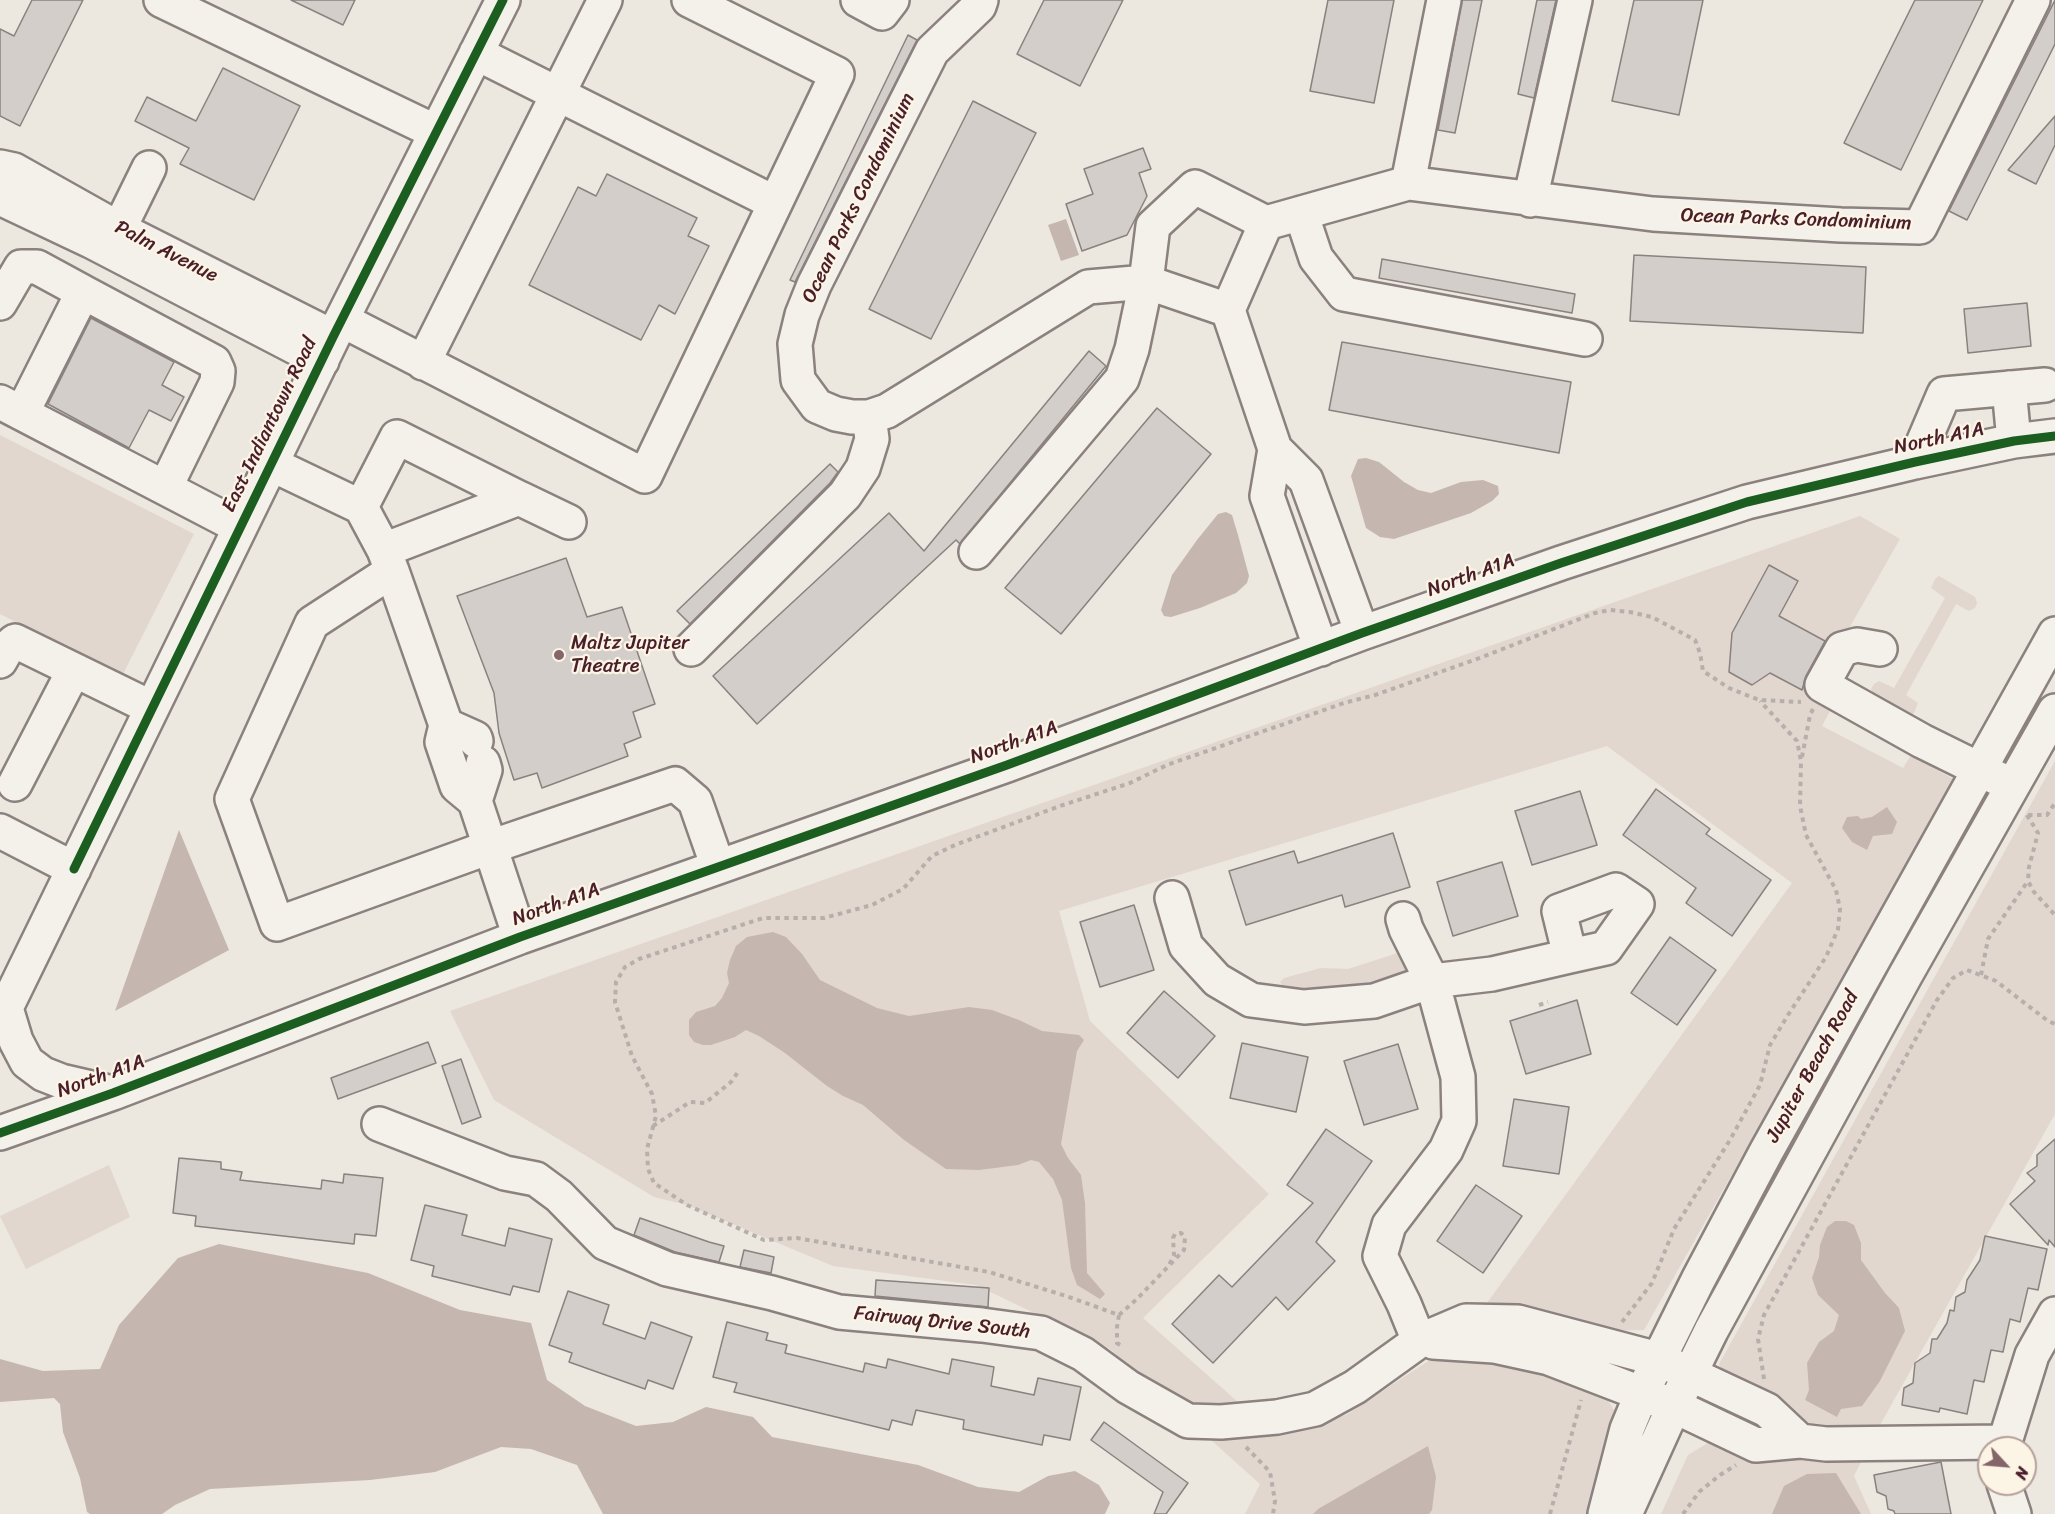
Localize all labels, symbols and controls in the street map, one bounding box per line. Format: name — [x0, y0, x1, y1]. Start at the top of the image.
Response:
street label: Ocean Parks Condominium — [798, 89, 920, 307]
street label: Ocean Parks Condominium — [1680, 204, 1912, 236]
street label: Palm Avenue — [111, 216, 221, 288]
street label: East Indiantown Road — [217, 334, 323, 516]
street label: North A1A — [1892, 418, 1986, 460]
street label: North A1A — [1424, 549, 1518, 603]
place label: Maltz Jupiter Theatre — [571, 632, 689, 679]
marker: Maltz Jupiter Theatre — [552, 648, 566, 662]
street label: North A1A — [967, 716, 1061, 770]
street label: North A1A — [509, 878, 603, 932]
street label: Jupiter Beach Road — [1761, 987, 1865, 1147]
street label: North A1A — [54, 1050, 148, 1104]
street label: Fairway Drive South — [853, 1302, 1031, 1344]
north arrow — [1977, 1436, 2037, 1496]
text: N — [2006, 1462, 2037, 1485]

